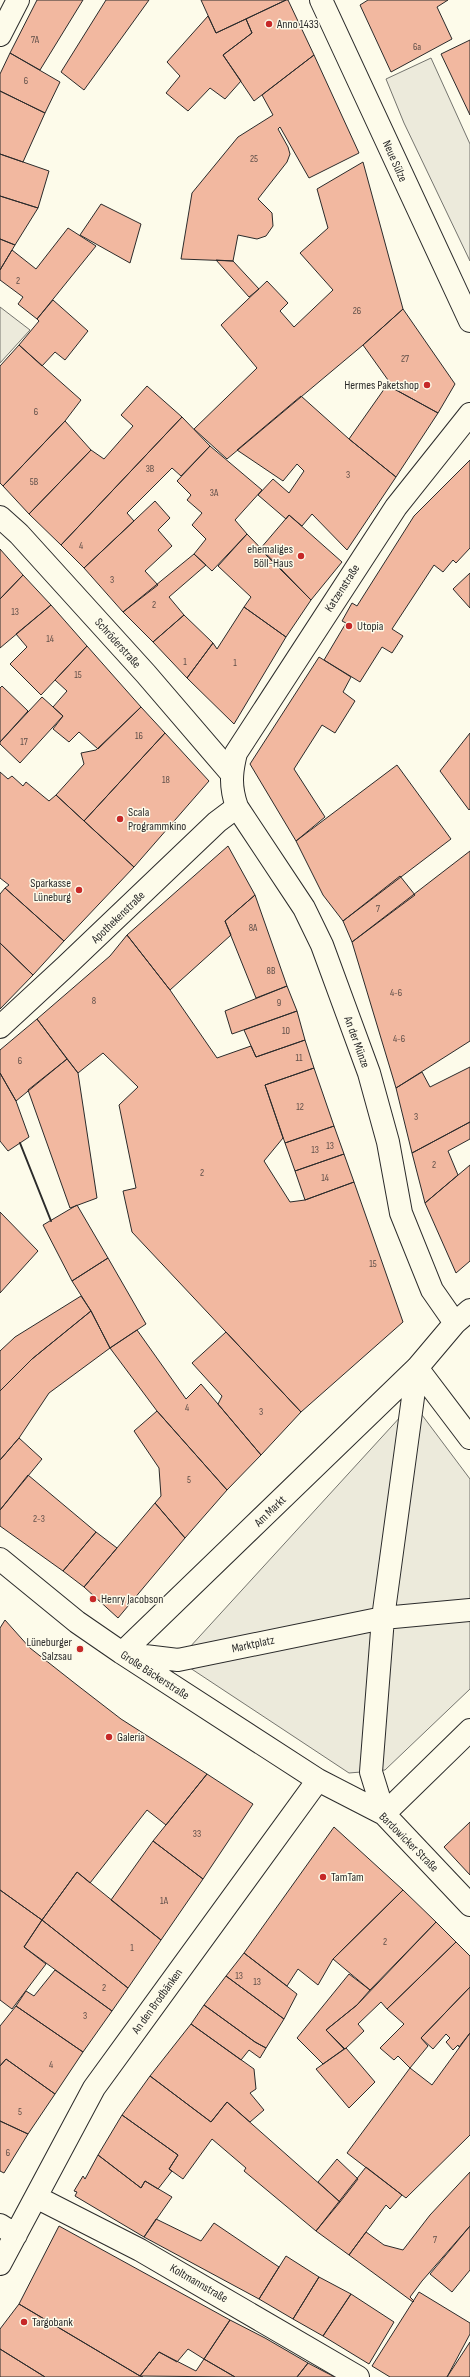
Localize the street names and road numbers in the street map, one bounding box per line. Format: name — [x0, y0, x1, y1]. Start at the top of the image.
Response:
street label: Neue Sülze — [379, 138, 410, 185]
street label: Katzenstraße — [322, 562, 363, 615]
street label: Schröderstraße — [91, 615, 144, 672]
street label: Apothekenstraße — [88, 888, 148, 947]
street label: An der Münze — [340, 1013, 373, 1070]
street label: Am Markt — [251, 1492, 290, 1531]
street label: Marktplatz — [230, 1633, 277, 1656]
street label: Große Bäckerstraße — [118, 1648, 192, 1703]
street label: Bardowicker Straße — [376, 1809, 442, 1875]
street label: An den Brodbänken — [128, 1966, 186, 2038]
street label: Koltmannstraße — [167, 2261, 231, 2306]

